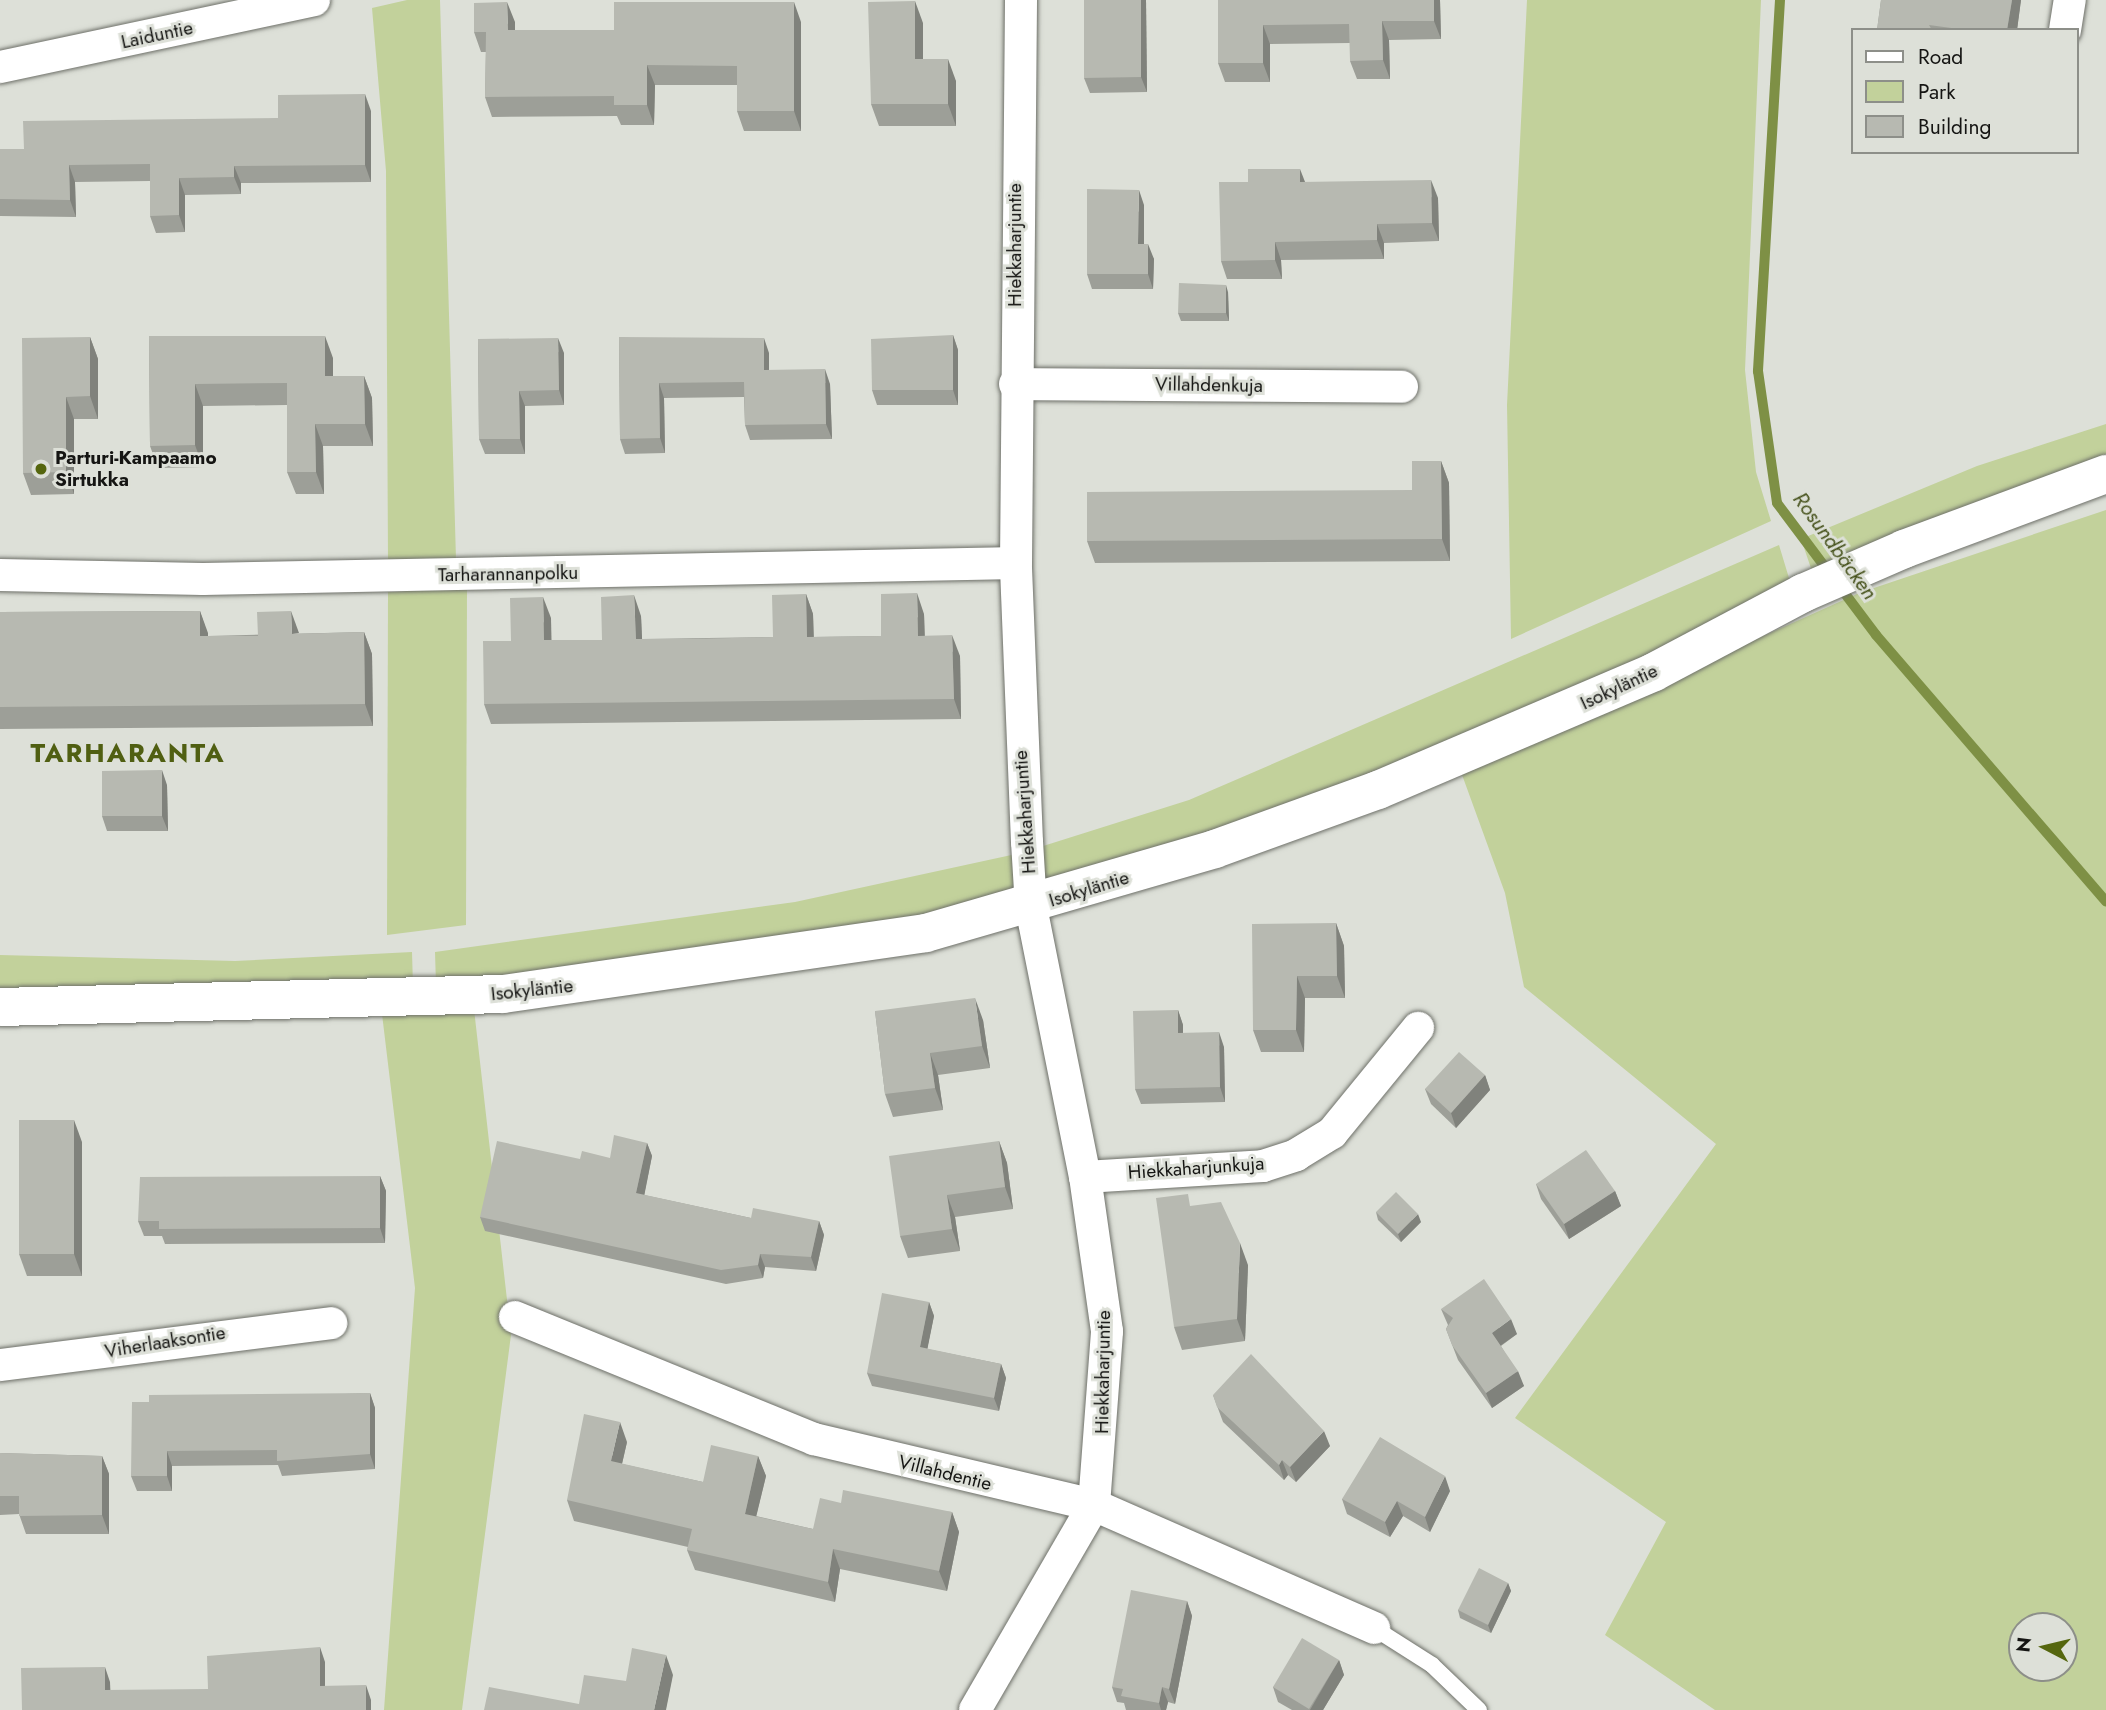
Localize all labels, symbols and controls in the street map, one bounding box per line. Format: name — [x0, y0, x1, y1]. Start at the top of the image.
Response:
street label: Laiduntie — [119, 16, 195, 54]
legend — [1850, 28, 2078, 154]
text: Road — [1918, 42, 1963, 72]
text: Park — [1918, 77, 1955, 107]
text: Building — [1918, 112, 1991, 142]
street label: Hiekkaharjuntie — [1004, 183, 1026, 307]
street label: Villahdenkuja — [1155, 373, 1263, 397]
place label: Parturi-Kampaamo Sirtukka — [55, 447, 217, 491]
marker: Parturi-Kampaamo Sirtukka — [33, 461, 49, 477]
water label: Rosundbäcken — [1788, 487, 1882, 605]
street label: Tarharannanpolku — [438, 561, 578, 587]
street label: Isokyläntie — [1577, 659, 1661, 715]
district label: TARHARANTA — [32, 738, 224, 770]
street label: Hiekkaharjuntie — [1009, 749, 1041, 875]
street label: Isokyläntie — [1046, 866, 1132, 912]
street label: Isokyläntie — [490, 974, 574, 1006]
street label: Hiekkaharjunkuja — [1127, 1152, 1265, 1184]
street label: Hiekkaharjuntie — [1091, 1310, 1115, 1434]
street label: Viherlaaksontie — [103, 1321, 227, 1363]
street label: Villahdentie — [896, 1450, 994, 1496]
north arrow — [2008, 1612, 2078, 1682]
text: N — [2009, 1635, 2038, 1654]

